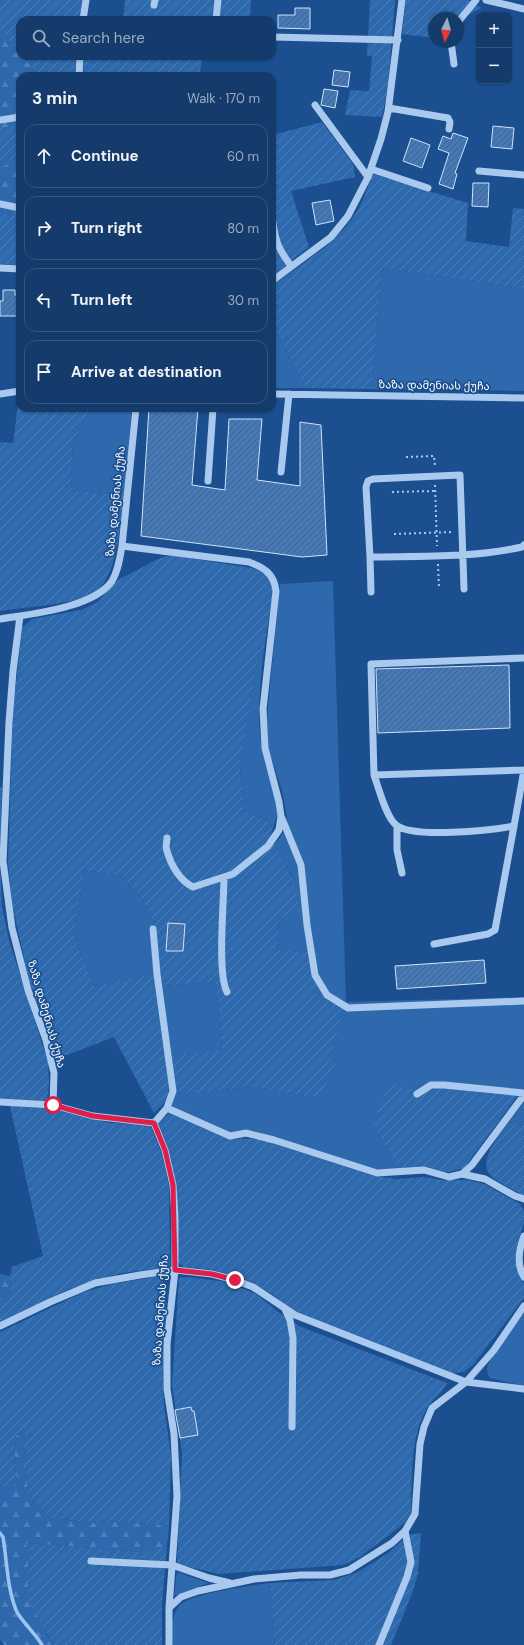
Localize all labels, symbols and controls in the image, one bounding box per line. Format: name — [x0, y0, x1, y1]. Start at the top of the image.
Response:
north arrow — [428, 12, 464, 48]
map controls — [476, 12, 512, 84]
button: + — [476, 12, 512, 48]
search box — [16, 16, 276, 60]
icon: search — [30, 27, 52, 49]
text: Search here — [62, 28, 145, 48]
button: − — [476, 48, 512, 84]
text: 3 min — [32, 87, 77, 109]
text: Walk · 170 m — [187, 90, 260, 107]
icon: ahead — [33, 145, 55, 167]
text: Continue — [71, 146, 139, 166]
text: 60 m — [227, 148, 259, 165]
icon: right — [33, 217, 55, 239]
text: Turn right — [71, 218, 142, 238]
text: 80 m — [227, 220, 259, 237]
icon: left — [33, 289, 55, 311]
text: Turn left — [71, 290, 132, 310]
text: 30 m — [227, 292, 259, 309]
icon: arrive — [33, 361, 55, 383]
text: Arrive at destination — [71, 362, 222, 382]
street label: ზაზა დამენიას ქუჩა — [378, 377, 490, 393]
street label: ზაზა დამენიას ქუჩა — [102, 445, 128, 557]
street label: ზაზა დამენიას ქუჩა — [25, 959, 69, 1069]
route start — [44, 1096, 62, 1114]
street label: ზაზა დამენიას ქუჩა — [149, 1254, 171, 1366]
route end — [226, 1271, 244, 1289]

